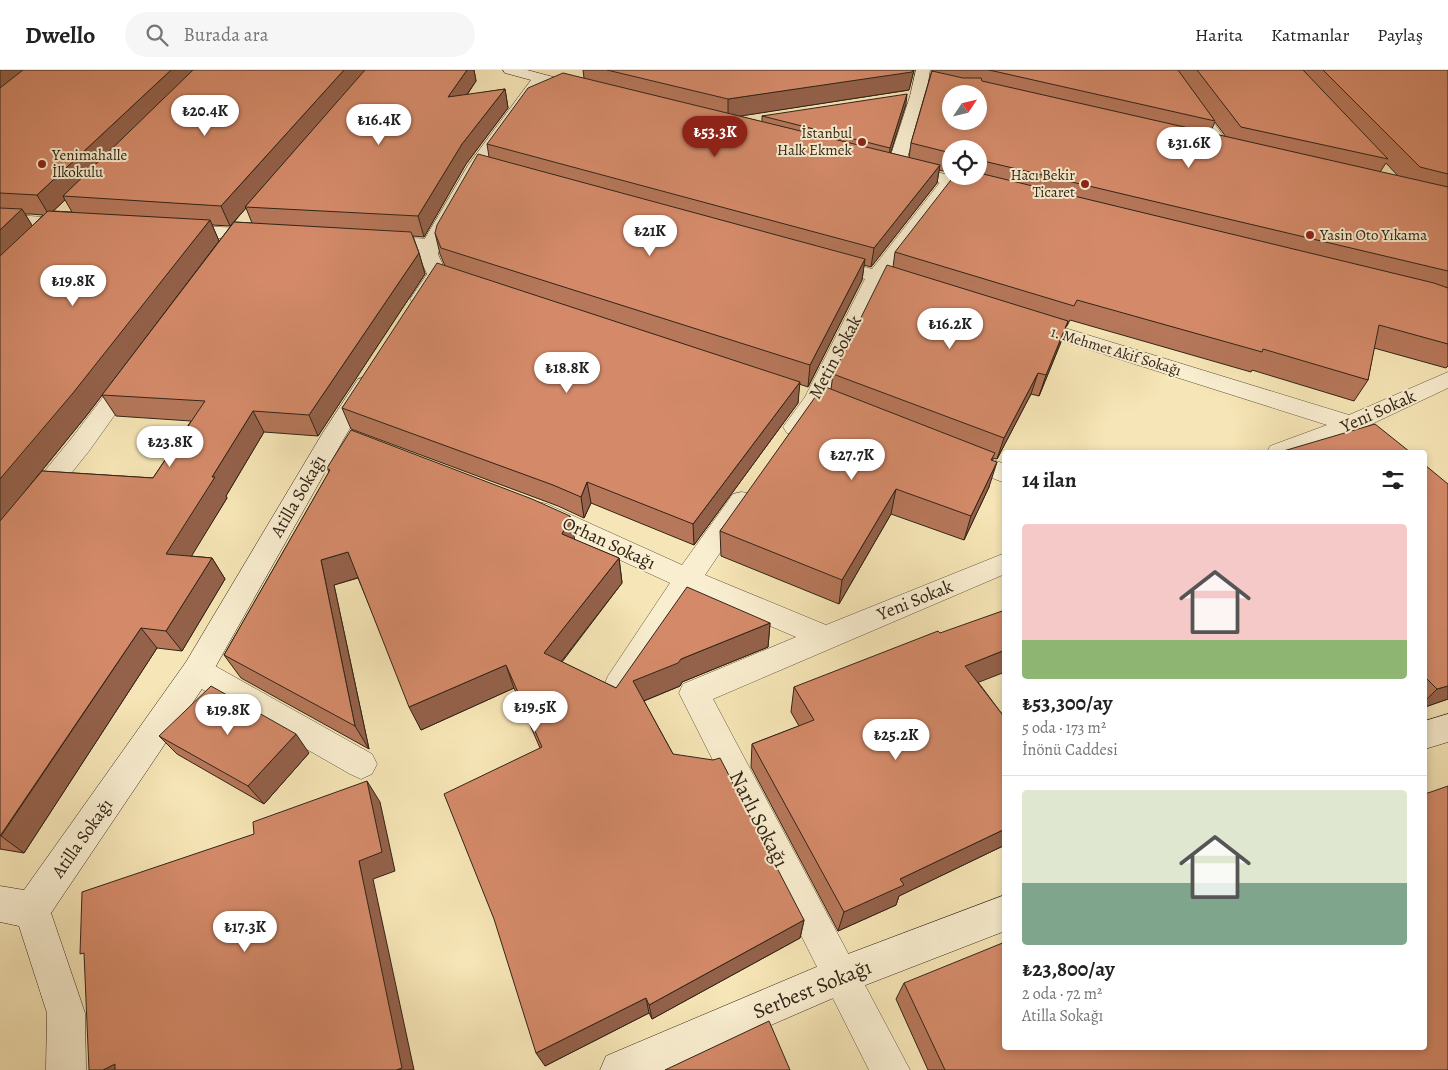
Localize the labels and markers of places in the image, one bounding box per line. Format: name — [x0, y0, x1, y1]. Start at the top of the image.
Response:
pin: ₺20.4K — [164, 94, 246, 137]
pin: ₺16.4K — [338, 104, 420, 146]
pin: ₺53.3K — [674, 116, 756, 158]
place label: İstanbul Halk Ekmek — [777, 123, 853, 160]
pin: ₺31.6K — [1148, 126, 1230, 169]
marker: İstanbul Halk Ekmek — [856, 136, 868, 148]
place label: Yenimahalle İlkokulu — [51, 145, 127, 182]
marker: Yenimahalle İlkokulu — [36, 158, 48, 170]
place label: Hacı Bekir Ticaret — [1010, 165, 1075, 202]
marker: Hacı Bekir Ticaret — [1079, 178, 1091, 190]
pin: ₺21K — [620, 214, 680, 257]
place label: Yasin Oto Yıkama — [1319, 225, 1427, 245]
marker: Yasin Oto Yıkama — [1304, 229, 1316, 241]
pin: ₺19.8K — [32, 264, 114, 307]
pin: ₺16.2K — [909, 308, 991, 350]
pin: ₺18.8K — [526, 352, 608, 394]
pin: ₺23.8K — [129, 426, 211, 468]
pin: ₺27.7K — [811, 438, 893, 481]
pin: ₺19.5K — [494, 690, 576, 733]
pin: ₺19.8K — [187, 694, 269, 736]
pin: ₺25.2K — [855, 718, 937, 761]
pin: ₺17.3K — [204, 910, 286, 953]

